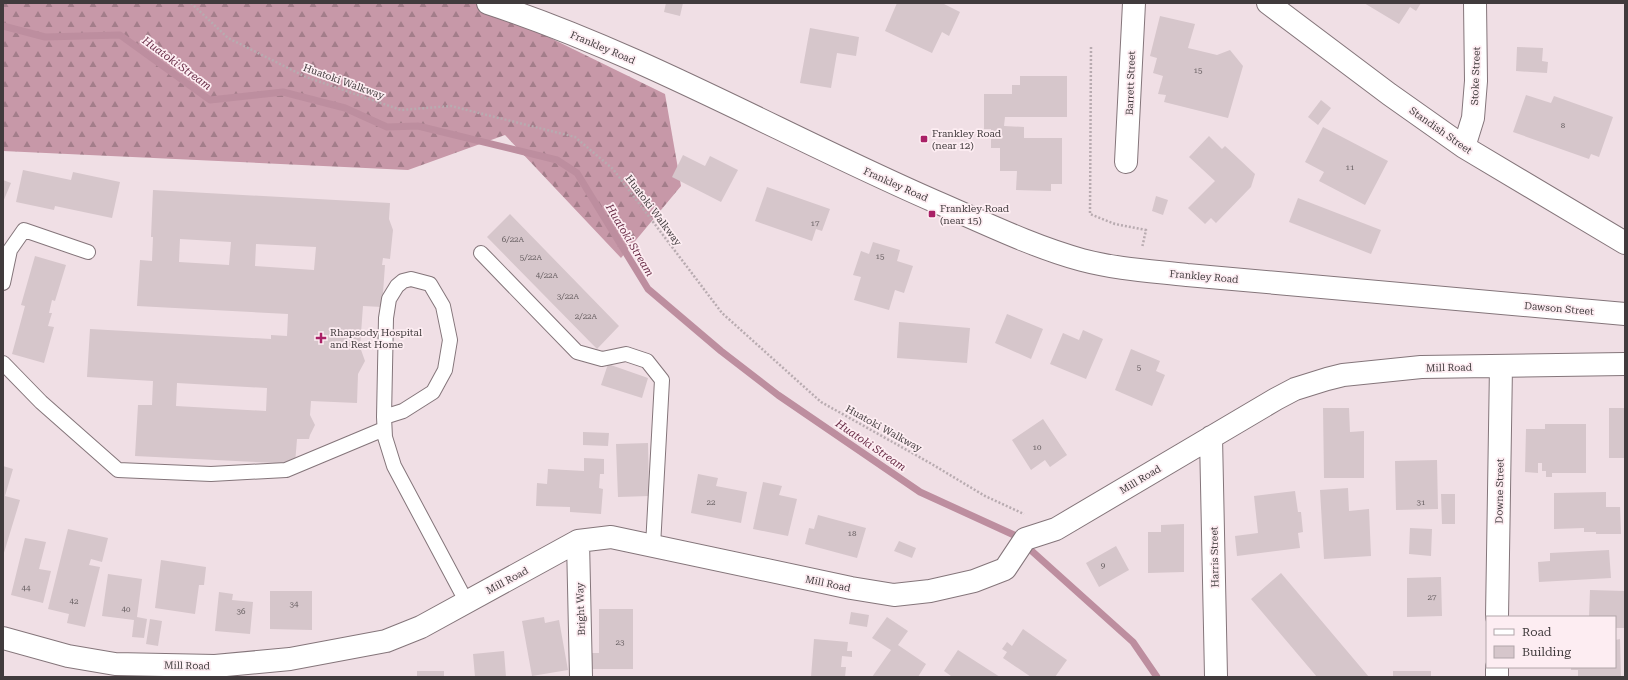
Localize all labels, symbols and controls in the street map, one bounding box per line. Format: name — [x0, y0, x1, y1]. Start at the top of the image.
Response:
street label: Frankley Road — [569, 29, 637, 66]
water label: Huatoki Stream — [139, 33, 214, 93]
street label: Stoke Street — [1469, 46, 1482, 106]
street label: Barrett Street — [1124, 50, 1137, 115]
street label: Huatoki Walkway — [302, 62, 386, 101]
house number: 15 — [1194, 66, 1203, 75]
street label: Standish Street — [1407, 105, 1474, 156]
house number: 8 — [1561, 121, 1566, 130]
place label: Frankley Road (near 12) — [932, 128, 1002, 151]
marker: Frankley Road (near 12) — [919, 134, 929, 144]
house number: 11 — [1346, 163, 1355, 172]
street label: Frankley Road — [862, 165, 930, 204]
street label: Huatoki Walkway — [624, 173, 684, 248]
water label: Huatoki Stream — [602, 201, 656, 279]
place label: Frankley Road (near 15) — [940, 203, 1010, 226]
marker: Frankley Road (near 15) — [927, 209, 937, 219]
house number: 17 — [811, 219, 820, 228]
house number: 6/22A — [502, 235, 525, 244]
house number: 15 — [876, 252, 885, 261]
house number: 5/22A — [520, 253, 543, 262]
street label: Frankley Road — [1169, 268, 1239, 285]
house number: 4/22A — [536, 271, 559, 280]
house number: 3/22A — [557, 292, 580, 301]
street label: Dawson Street — [1524, 300, 1594, 317]
house number: 2/22A — [575, 312, 598, 321]
place label: Rhapsody Hospital and Rest Home — [330, 327, 422, 350]
marker: Rhapsody Hospital and Rest Home — [315, 332, 327, 344]
street label: Mill Road — [1426, 362, 1473, 373]
house number: 5 — [1137, 363, 1142, 372]
street label: Huatoki Walkway — [844, 403, 924, 454]
water label: Huatoki Stream — [832, 416, 909, 474]
house number: 10 — [1033, 443, 1042, 452]
street label: Downe Street — [1493, 458, 1506, 524]
street label: Mill Road — [1118, 463, 1163, 496]
house number: 22 — [707, 498, 716, 507]
house number: 31 — [1417, 498, 1426, 507]
street label: Harris Street — [1208, 526, 1221, 588]
house number: 18 — [848, 529, 857, 538]
house number: 9 — [1101, 561, 1106, 570]
street label: Mill Road — [484, 565, 531, 596]
street label: Mill Road — [804, 573, 852, 594]
street label: Bright Way — [574, 582, 587, 636]
house number: 44 — [22, 584, 31, 593]
house number: 27 — [1428, 593, 1437, 602]
house number: 42 — [70, 597, 79, 606]
house number: 34 — [290, 600, 299, 609]
house number: 40 — [122, 605, 131, 614]
house number: 36 — [237, 607, 246, 616]
legend — [1486, 616, 1616, 668]
text: Road — [1522, 625, 1552, 639]
house number: 23 — [616, 638, 625, 647]
text: Building — [1522, 645, 1571, 659]
street label: Mill Road — [164, 660, 211, 671]

